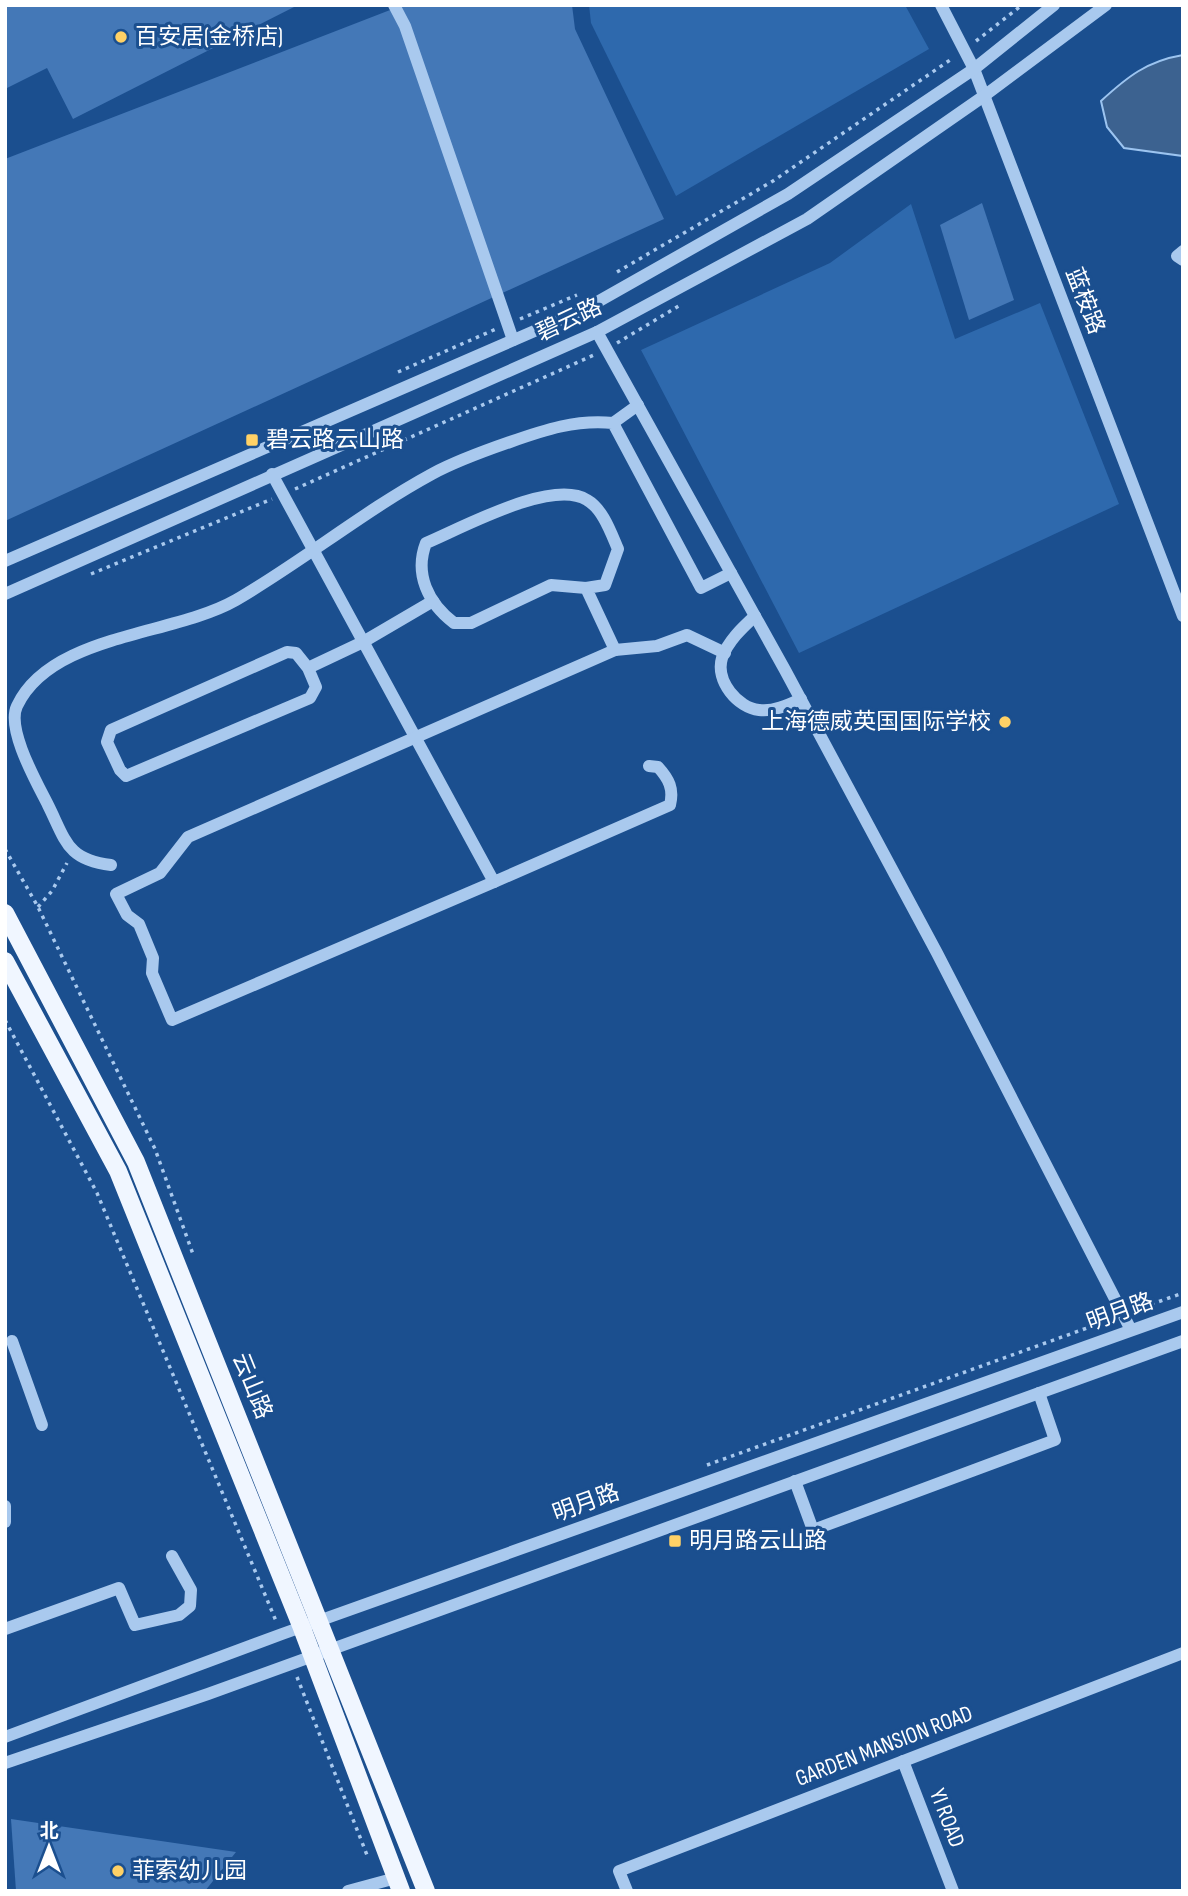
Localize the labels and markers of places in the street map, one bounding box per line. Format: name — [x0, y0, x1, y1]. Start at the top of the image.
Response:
place label: 百安居(金桥店) — [135, 23, 283, 51]
marker: 百安居(金桥店) — [113, 29, 129, 45]
place label: 碧云路云山路 — [266, 426, 404, 454]
marker: 碧云路云山路 — [244, 432, 260, 448]
place label: 上海德威英国国际学校 — [761, 708, 991, 736]
marker: 上海德威英国国际学校 — [997, 714, 1013, 730]
place label: 明月路云山路 — [689, 1527, 827, 1555]
marker: 明月路云山路 — [667, 1533, 683, 1549]
place label: 菲索幼儿园 — [132, 1857, 247, 1885]
marker: 菲索幼儿园 — [110, 1863, 126, 1879]

